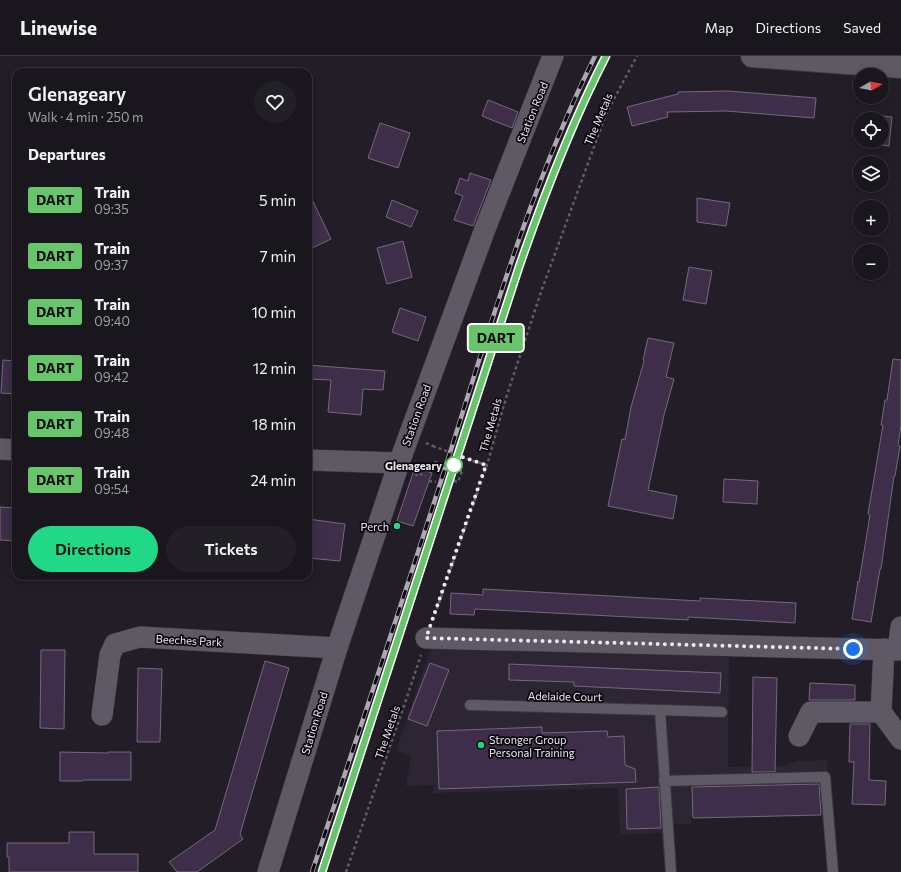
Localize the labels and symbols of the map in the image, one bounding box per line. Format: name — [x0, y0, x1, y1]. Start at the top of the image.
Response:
north arrow — [853, 68, 889, 104]
street label: Station Road — [514, 80, 550, 144]
street label: The Metals — [581, 91, 615, 147]
line badge: DART — [468, 325, 524, 351]
street label: Station Road — [399, 382, 433, 448]
street label: The Metals — [476, 397, 504, 453]
marker: Glenageary — [445, 456, 463, 474]
place label: Glenageary — [385, 459, 442, 472]
place label: Perch — [361, 520, 389, 533]
marker: Perch — [392, 521, 402, 531]
street label: Beeches Park — [156, 632, 223, 648]
your location — [843, 639, 863, 659]
street label: Adelaide Court — [528, 689, 603, 703]
street label: Station Road — [298, 690, 330, 756]
street label: The Metals — [372, 704, 402, 760]
place label: Stronger Group Personal Training — [489, 733, 575, 759]
marker: Stronger Group Personal Training — [476, 740, 486, 750]

